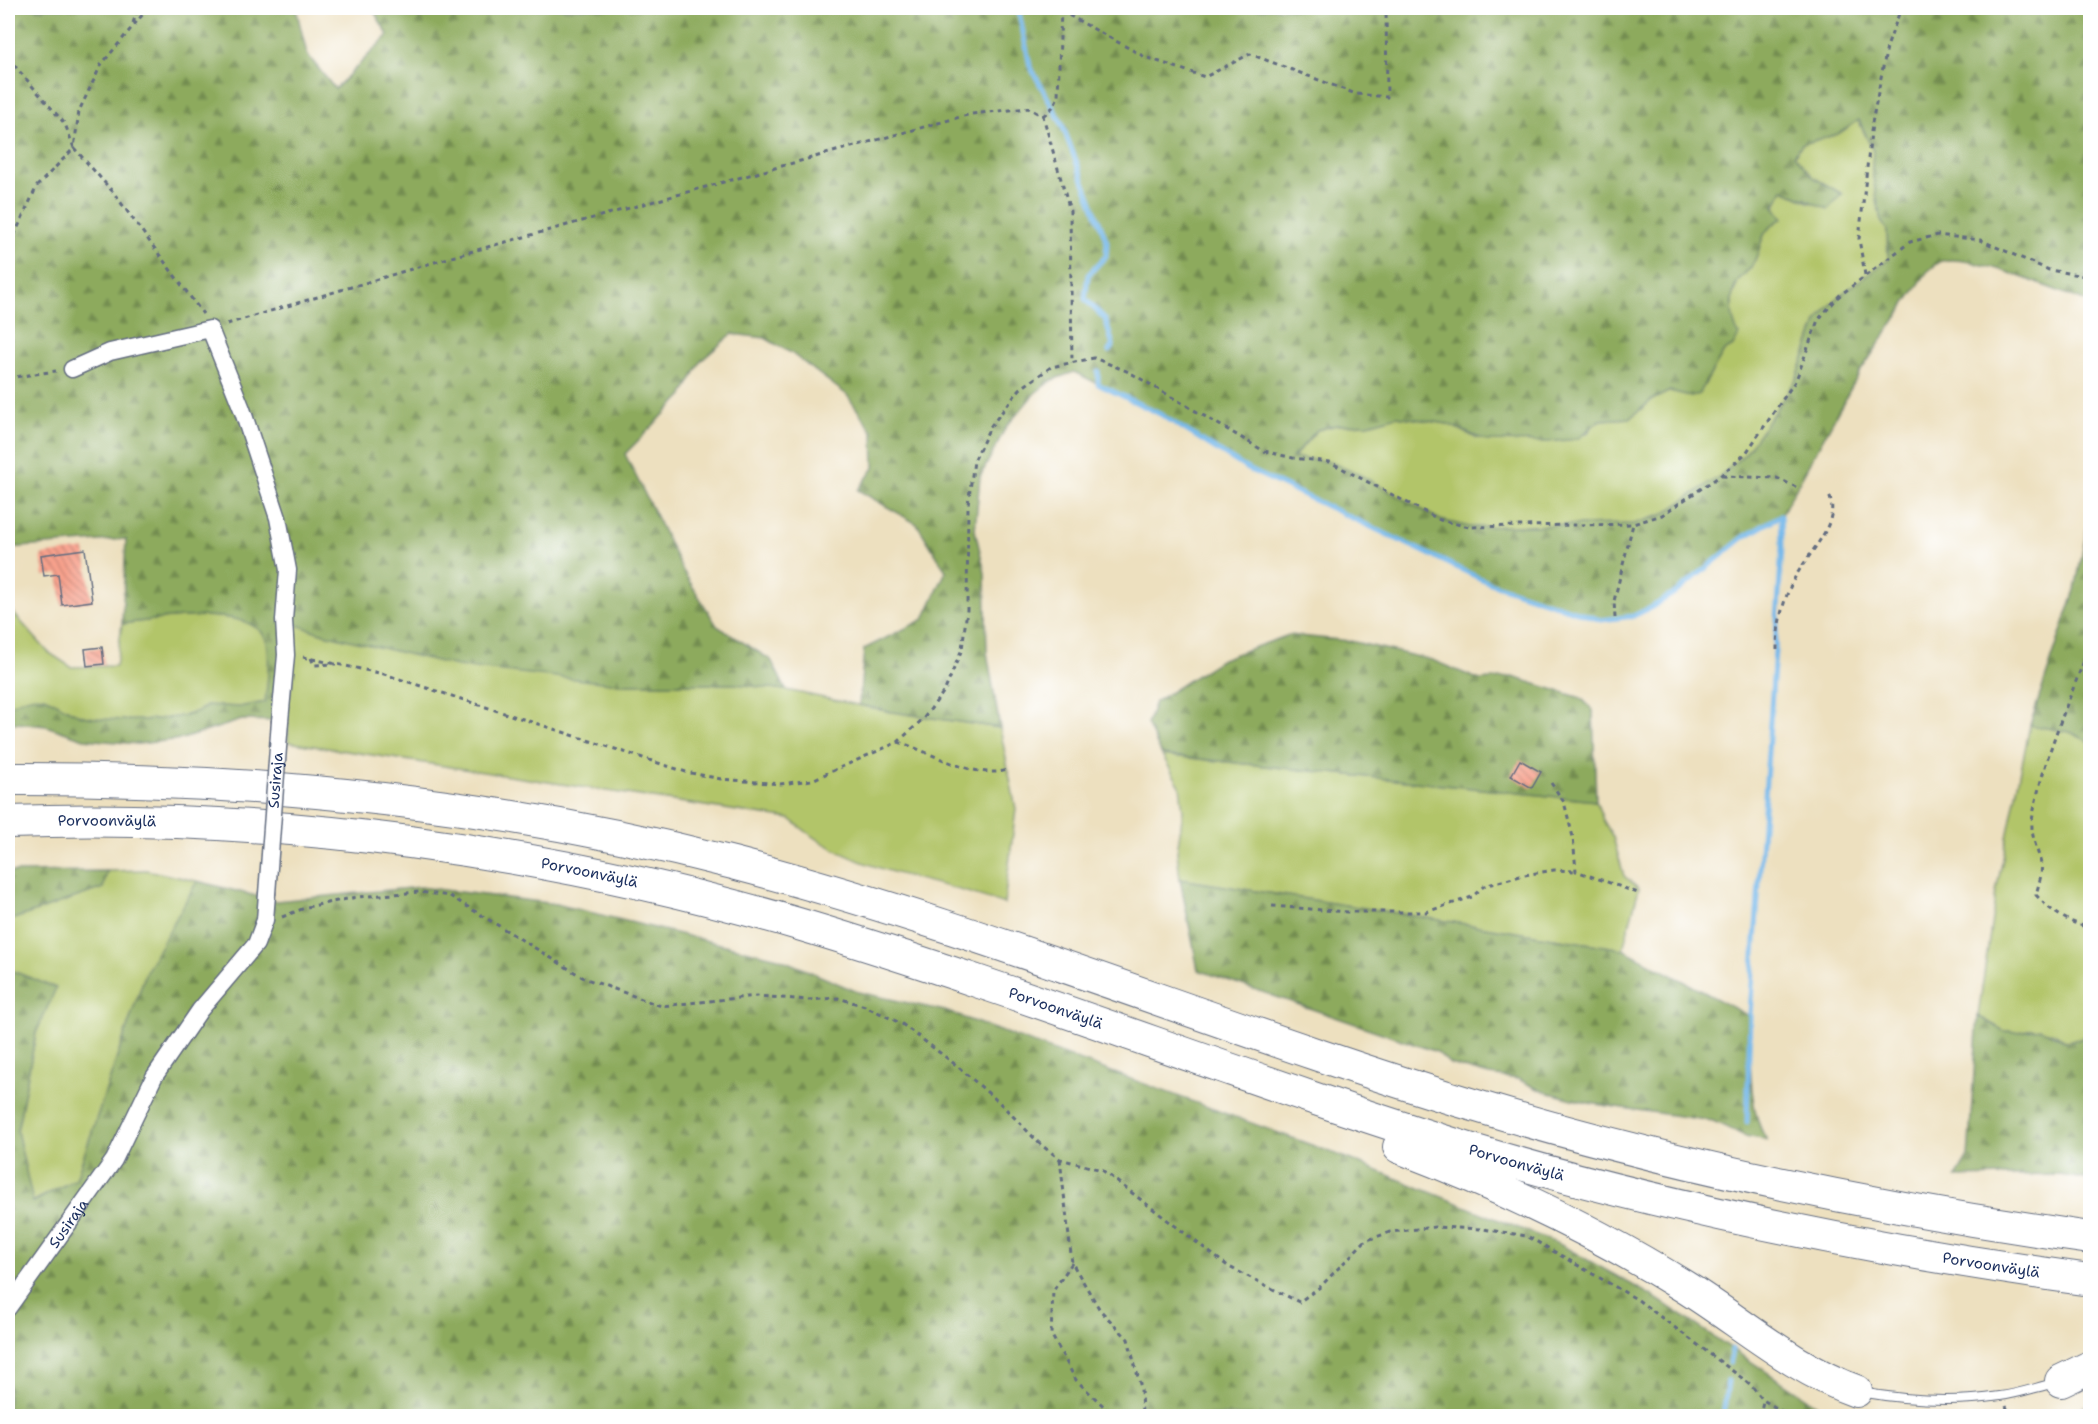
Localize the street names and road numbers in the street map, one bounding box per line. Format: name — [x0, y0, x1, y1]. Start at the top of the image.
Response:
street label: Susiraja — [263, 751, 288, 809]
street label: Porvoonväylä — [58, 810, 157, 831]
street label: Porvoonväylä — [539, 853, 640, 892]
street label: Porvoonväylä — [1006, 983, 1106, 1034]
street label: Porvoonväylä — [1466, 1139, 1567, 1186]
street label: Susiraja — [44, 1194, 93, 1252]
street label: Porvoonväylä — [1941, 1248, 2042, 1283]

